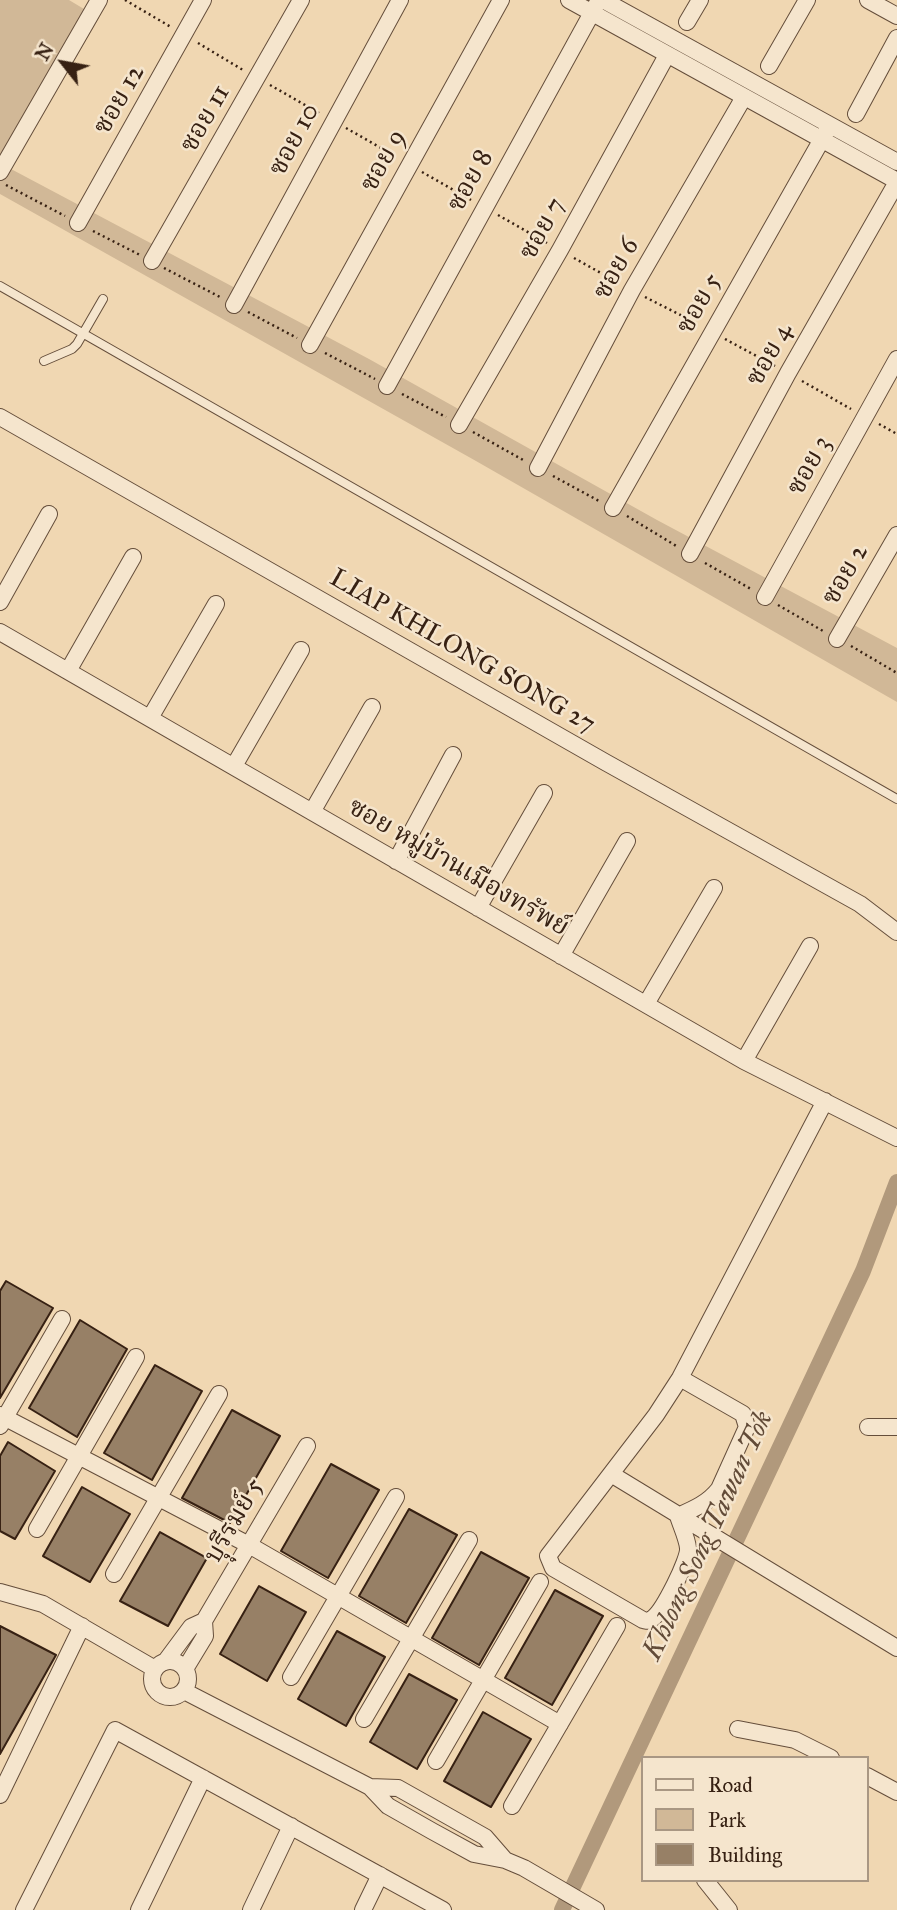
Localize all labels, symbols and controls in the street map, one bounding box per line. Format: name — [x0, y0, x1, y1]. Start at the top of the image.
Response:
north arrow — [28, 28, 98, 98]
text: N — [31, 39, 59, 65]
street label: ซอย 12 — [88, 60, 152, 140]
street label: ซอย 11 — [174, 80, 238, 158]
street label: ซอย 10 — [263, 99, 327, 181]
street label: ซอย 9 — [354, 125, 414, 197]
street label: ซอย 8 — [441, 145, 501, 217]
street label: ซอย 7 — [513, 193, 573, 265]
street label: ซอย 6 — [588, 233, 646, 305]
street label: ซอย 5 — [671, 268, 729, 340]
street label: ซอย 4 — [740, 318, 800, 392]
street label: ซอย 3 — [781, 431, 839, 501]
street label: ซอย 2 — [816, 539, 876, 611]
street label: LIAP KHLONG SONG 27 — [324, 563, 600, 741]
street label: ซอย หมู่บ้านเมืองทรัพย์ — [342, 792, 574, 944]
water label: Khlong Song Tawan Tok — [637, 1406, 781, 1666]
street label: บุุรีรมย์ 5 — [198, 1473, 272, 1569]
legend — [642, 1756, 869, 1882]
text: Road — [708, 1772, 753, 1798]
text: Park — [708, 1807, 746, 1833]
text: Building — [708, 1842, 782, 1868]

